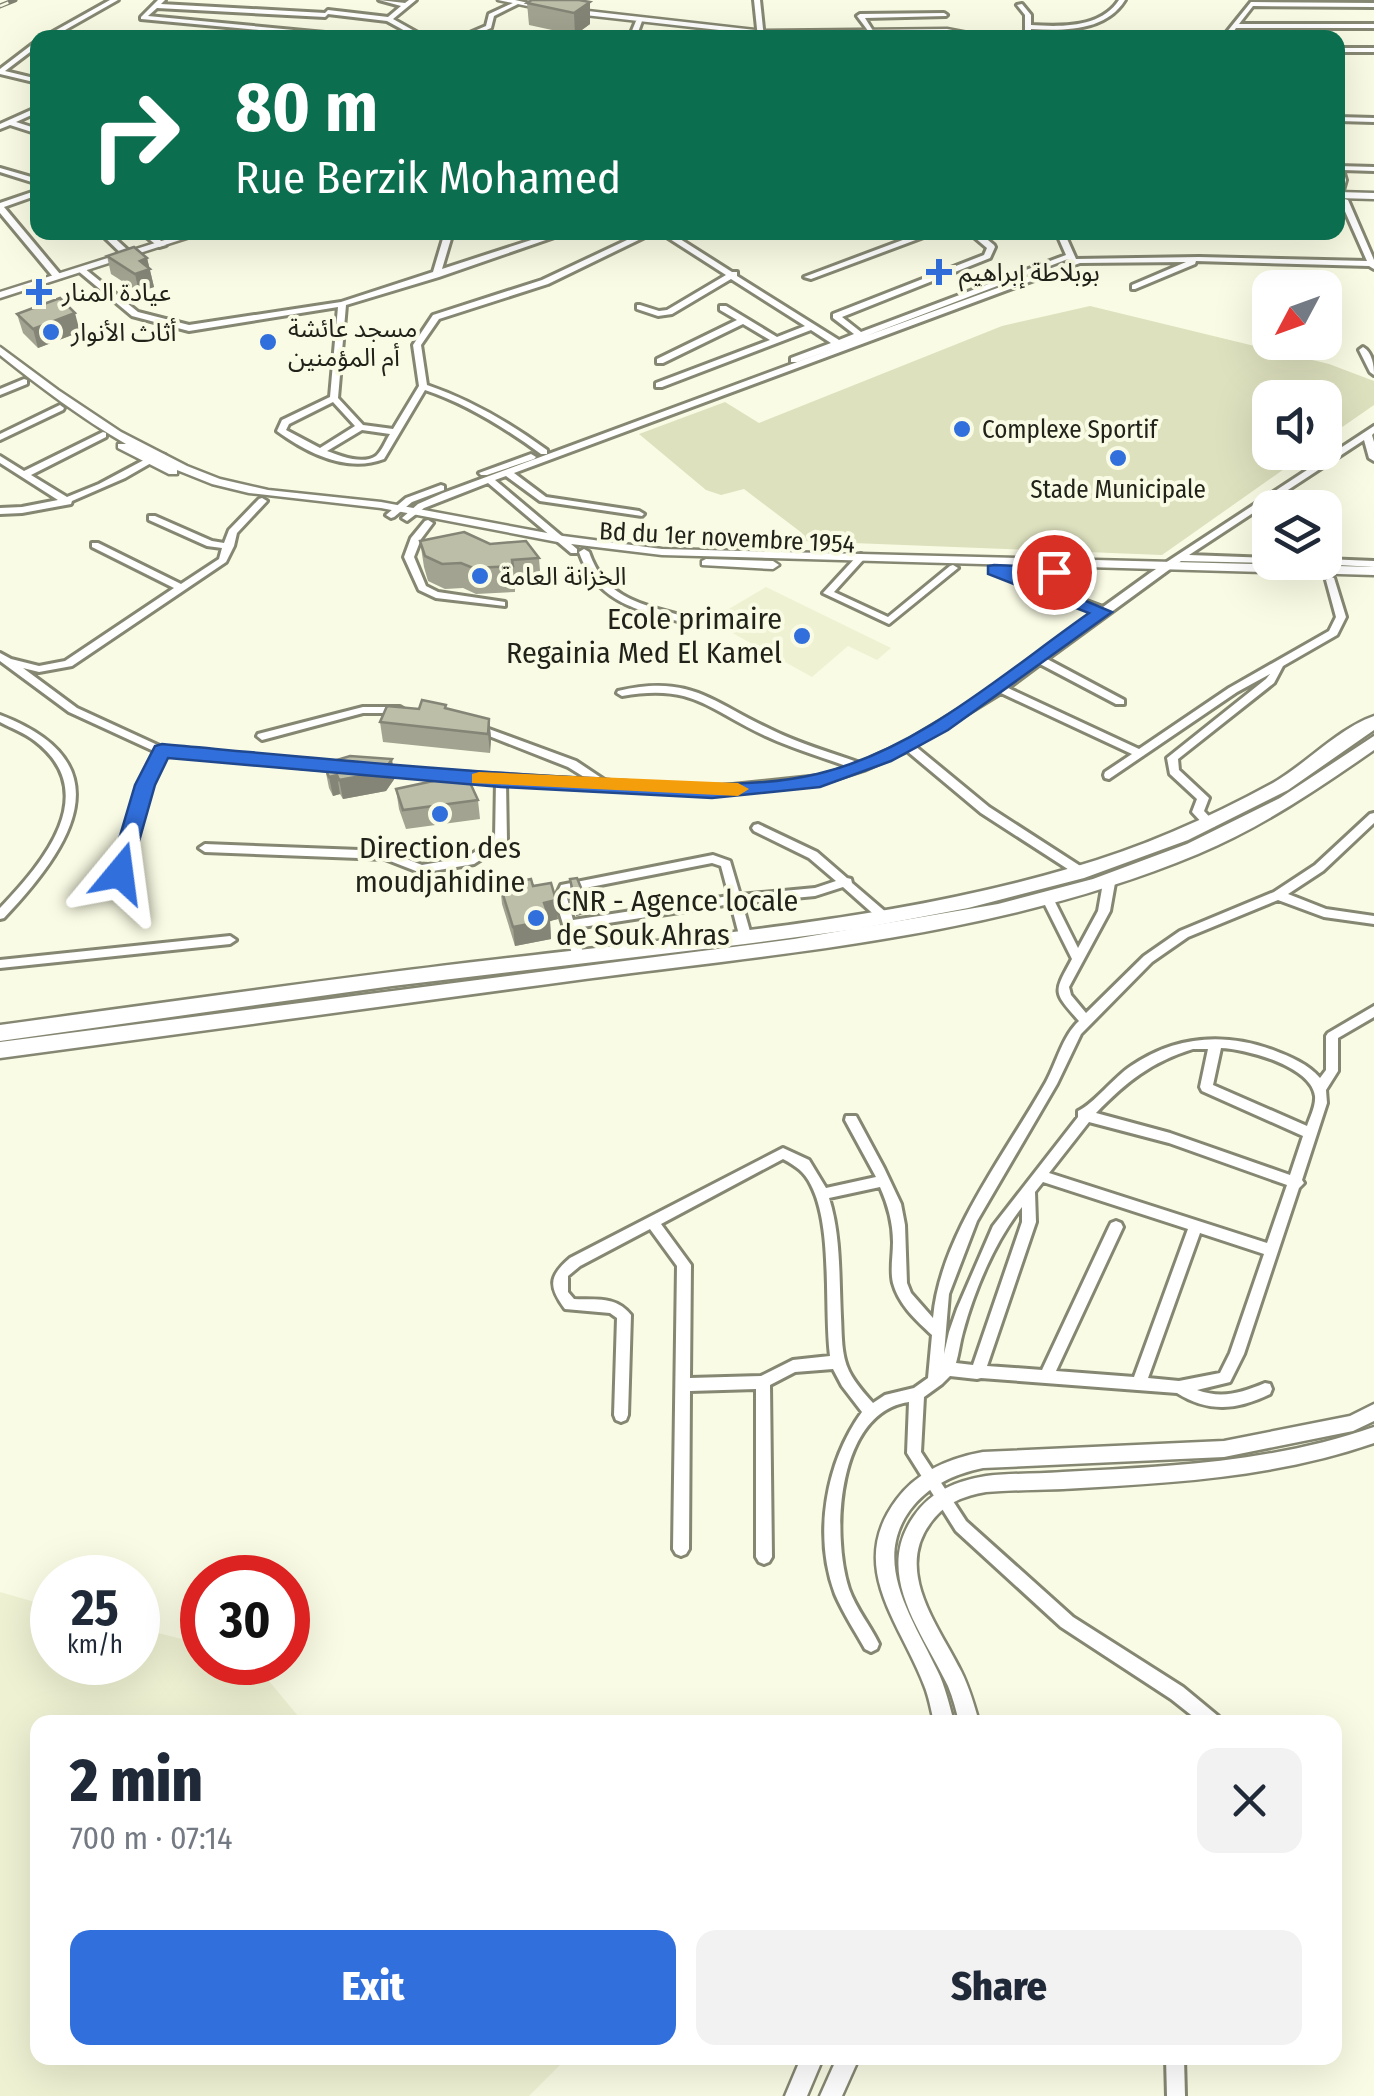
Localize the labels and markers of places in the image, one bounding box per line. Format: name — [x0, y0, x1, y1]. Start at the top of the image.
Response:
place label: بوبلاطة إبراهيم — [959, 258, 1100, 292]
marker: بوبلاطة إبراهيم — [928, 261, 950, 283]
place label: عيادة المنار — [61, 278, 171, 308]
marker: عيادة المنار — [26, 279, 52, 305]
place label: مسجد عائشة أم المؤمنين — [288, 314, 417, 377]
place label: أثاث الأنوار — [70, 317, 176, 348]
marker: أثاث الأنوار — [40, 321, 62, 343]
marker: مسجد عائشة أم المؤمنين — [257, 331, 279, 353]
place label: Complexe Sportif — [982, 415, 1159, 445]
marker: Complexe Sportif — [951, 418, 973, 440]
marker: Stade Municipale — [1107, 447, 1129, 469]
place label: Stade Municipale — [1030, 475, 1206, 505]
pin — [1012, 530, 1097, 615]
place label: الخزانة العامة — [500, 562, 626, 592]
marker: الخزانة العامة — [469, 565, 491, 587]
place label: Ecole primaire Regainia Med El Kamel — [506, 601, 782, 671]
marker: Ecole primaire Regainia Med El Kamel — [791, 625, 813, 647]
marker: Direction des moudjahidine — [429, 803, 451, 825]
place label: Direction des moudjahidine — [355, 830, 525, 900]
place label: CNR - Agence locale de Souk Ahras — [556, 883, 798, 953]
marker: CNR - Agence locale de Souk Ahras — [525, 907, 547, 929]

